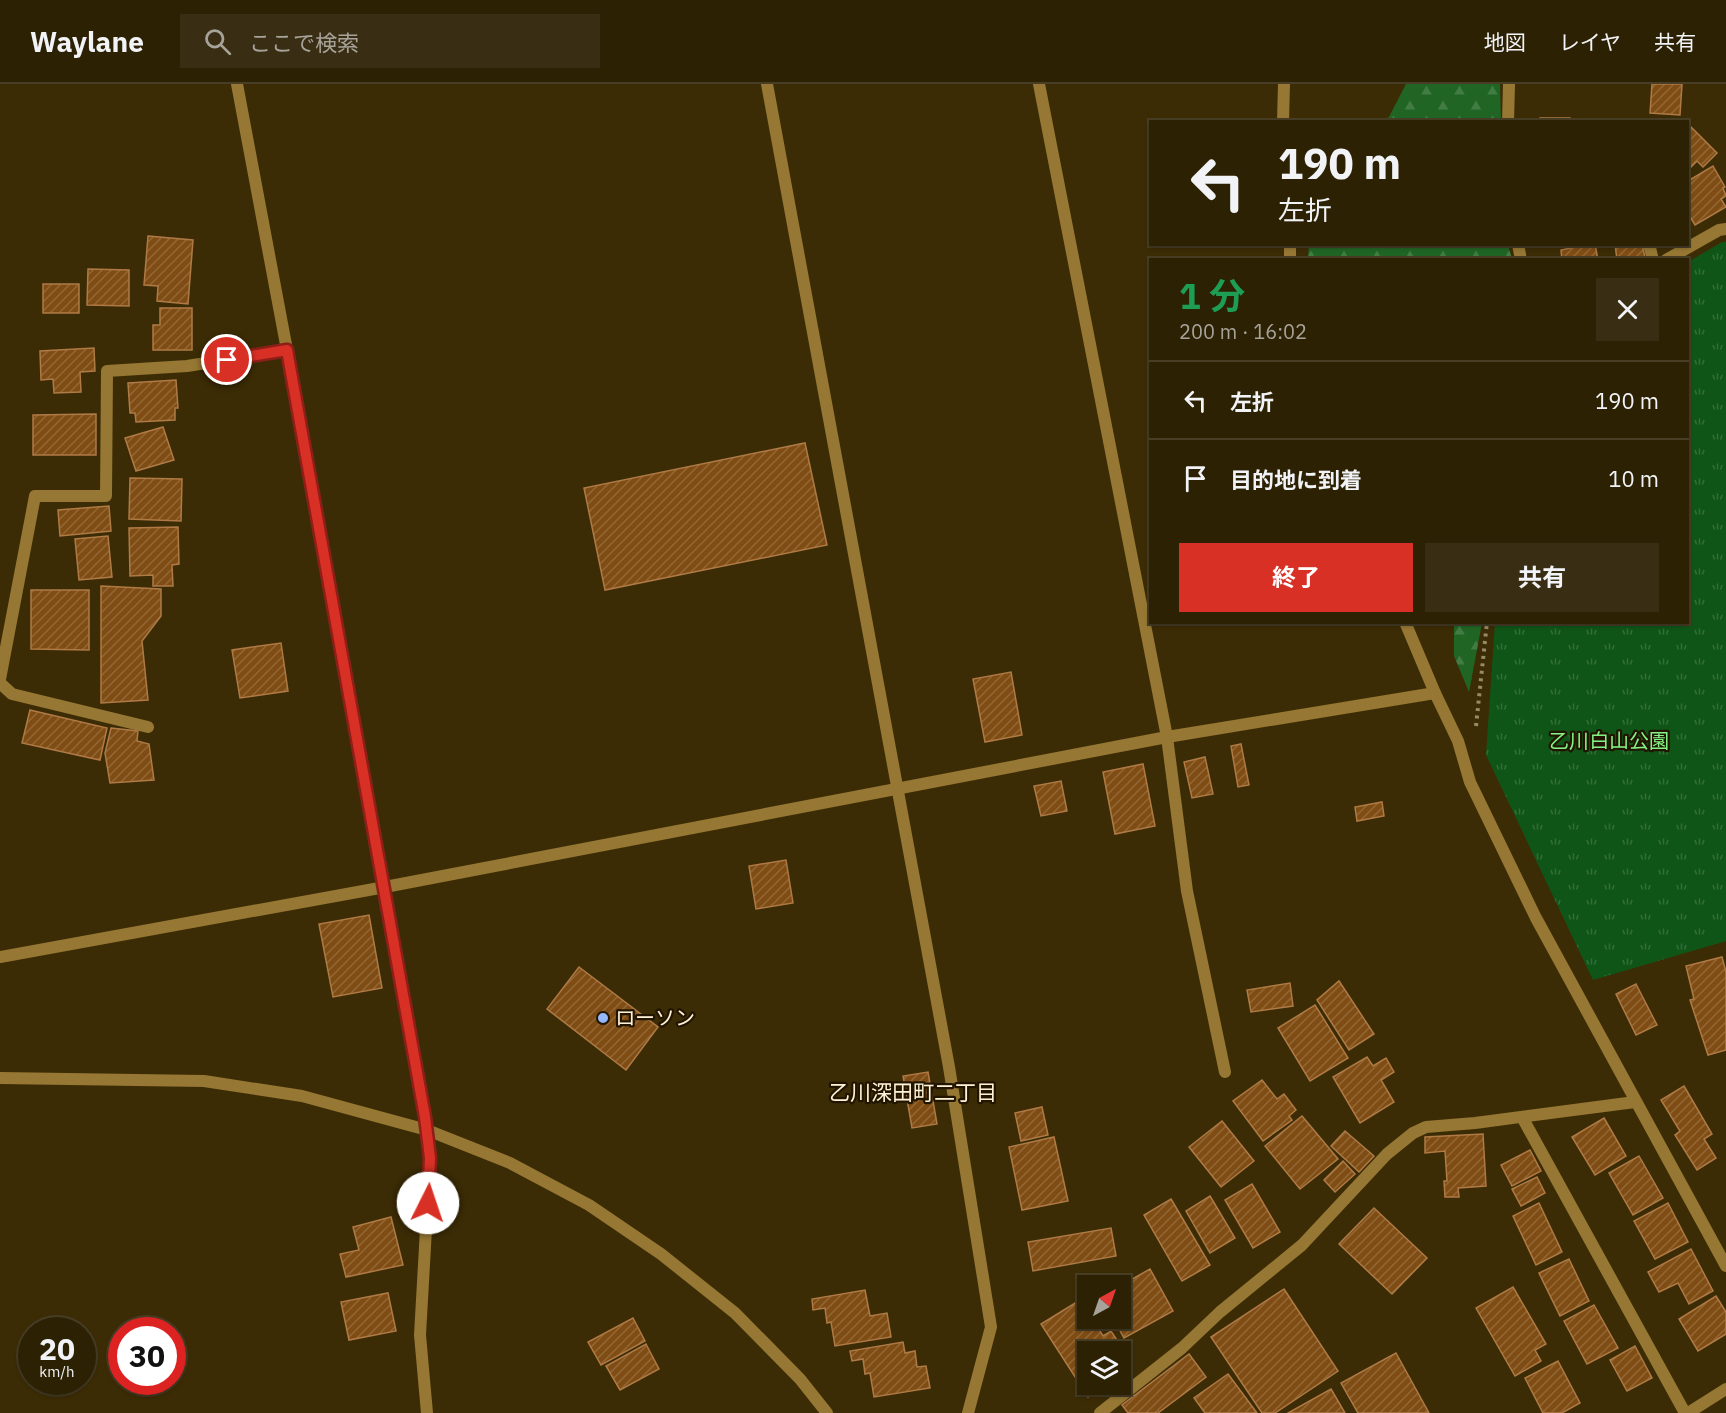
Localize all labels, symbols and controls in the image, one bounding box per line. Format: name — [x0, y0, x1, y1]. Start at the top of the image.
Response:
search box — [180, 14, 600, 68]
text: Waylane — [30, 23, 144, 60]
icon: search — [201, 25, 234, 58]
text: ここで検索 — [249, 28, 359, 57]
text: 地図 — [1484, 28, 1526, 56]
text: レイヤ — [1559, 28, 1621, 56]
text: 共有 — [1654, 28, 1696, 56]
text: 190 m — [1278, 136, 1401, 191]
icon: left — [1179, 144, 1257, 222]
text: 左折 — [1278, 192, 1332, 227]
text: 1 分 — [1179, 272, 1245, 319]
button: close — [1596, 278, 1659, 341]
text: 200 m · 16:02 — [1179, 318, 1307, 345]
pin — [201, 334, 252, 385]
icon: arrive — [210, 343, 243, 376]
icon: left — [1179, 384, 1212, 417]
text: 190 m — [1595, 386, 1659, 415]
text: 左折 — [1230, 387, 1274, 416]
icon: arrive — [1179, 462, 1212, 495]
text: 10 m — [1608, 464, 1659, 493]
text: 目的地に到着 — [1230, 465, 1362, 494]
button: 終了 — [1179, 543, 1413, 612]
button: 共有 — [1425, 543, 1659, 612]
park label: 乙川白山公園 — [1549, 727, 1669, 754]
place label: ローソン — [615, 1004, 695, 1031]
marker: ローソン — [596, 1011, 610, 1025]
district label: 乙川深田町二丁目 — [829, 1078, 997, 1106]
position arrow — [396, 1171, 460, 1235]
north arrow — [1077, 1275, 1131, 1329]
map controls — [1077, 1275, 1131, 1395]
speed limit sign: 30 — [108, 1317, 186, 1395]
text: 20 — [39, 1329, 75, 1368]
button: layers — [1077, 1341, 1131, 1395]
text: km/h — [39, 1362, 75, 1381]

